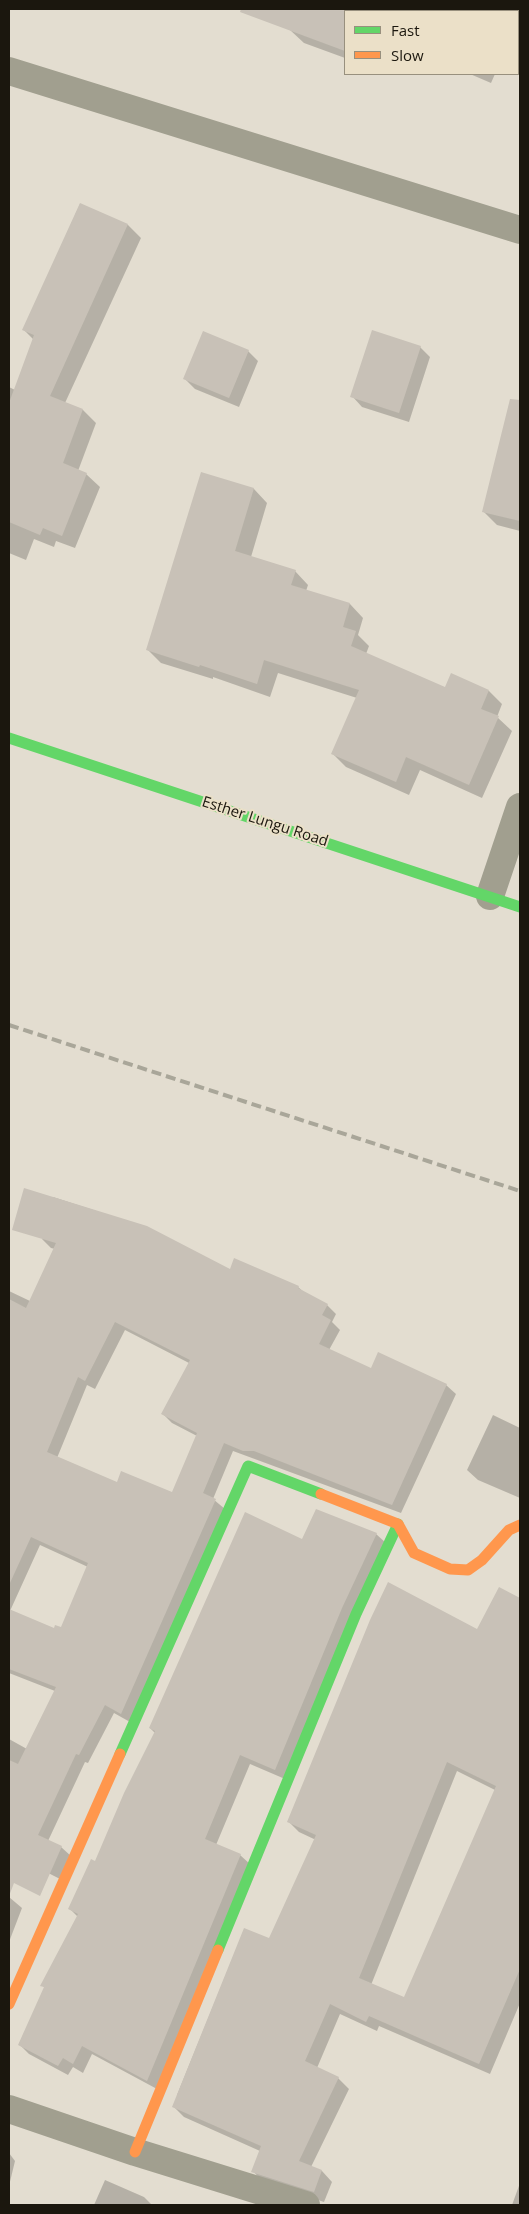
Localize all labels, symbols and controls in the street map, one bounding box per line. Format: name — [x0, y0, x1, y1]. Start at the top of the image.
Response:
legend — [344, 10, 519, 75]
text: Fast — [391, 20, 420, 40]
text: Slow — [391, 45, 424, 65]
street label: Esther Lungu Road — [200, 793, 330, 851]

